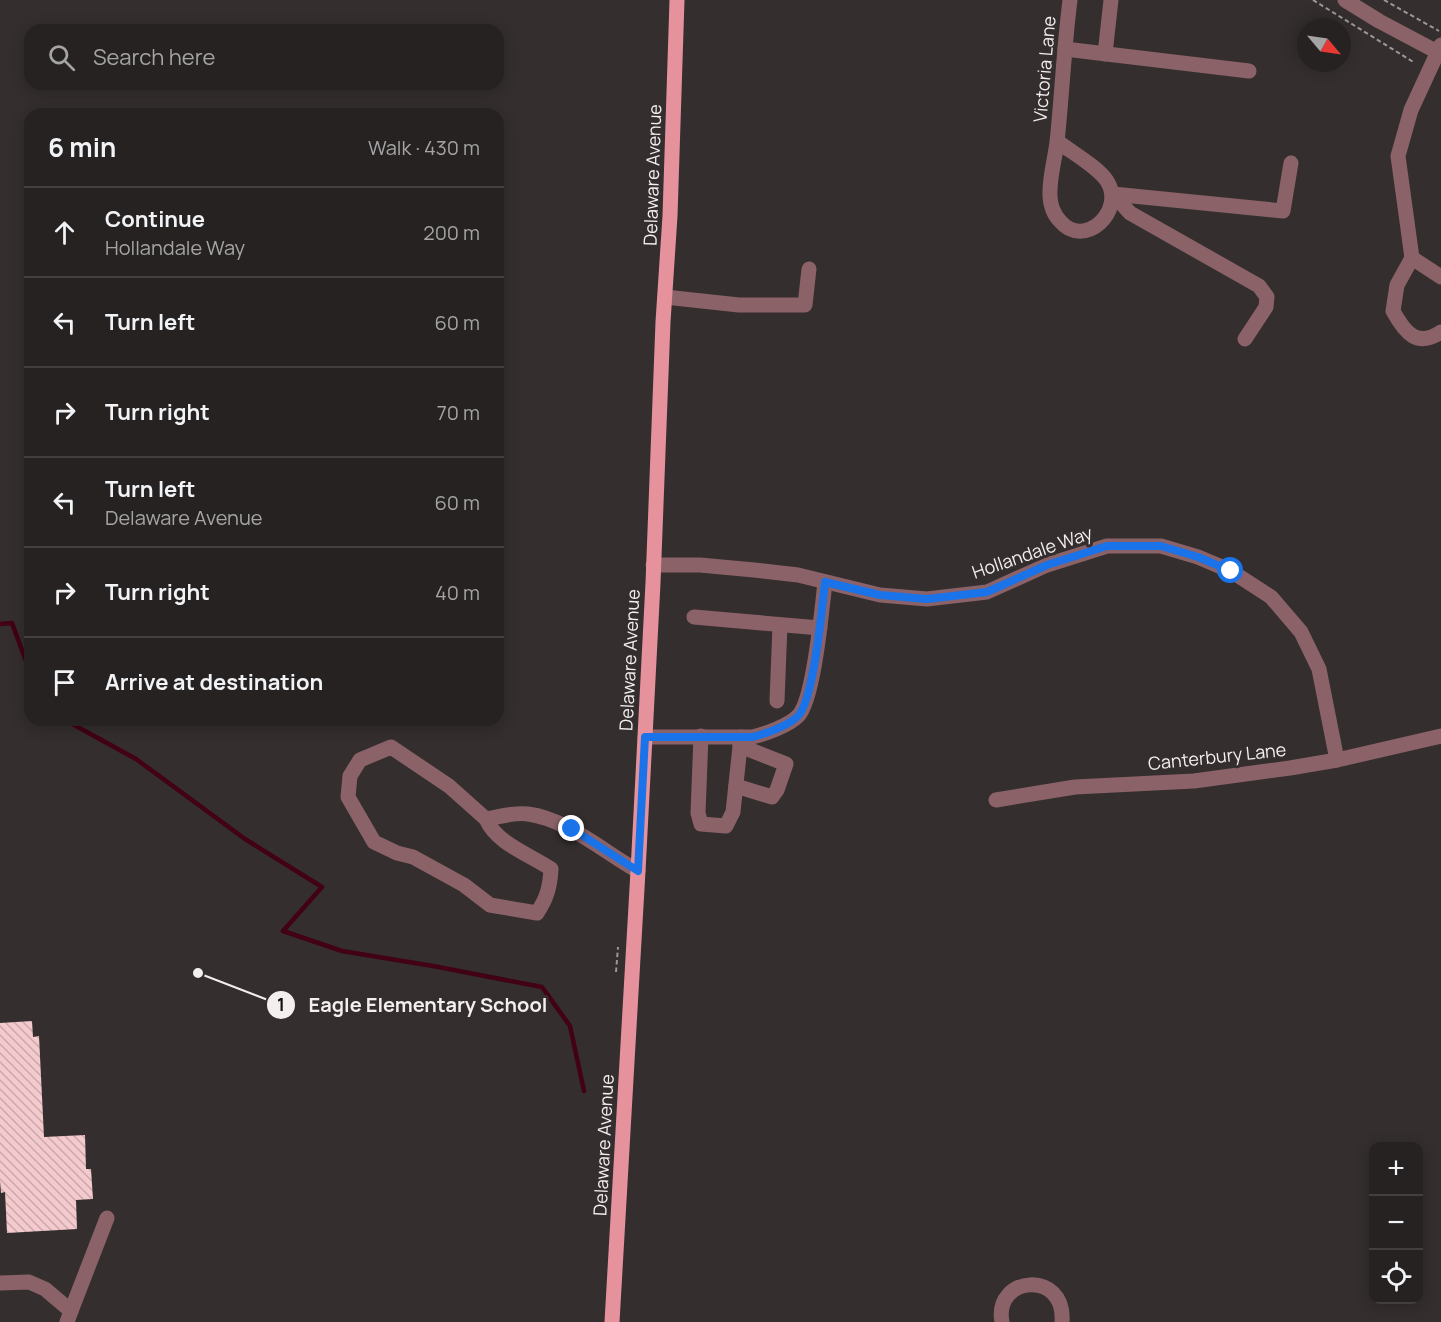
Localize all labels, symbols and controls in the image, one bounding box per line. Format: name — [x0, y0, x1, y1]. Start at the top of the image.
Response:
street label: Victoria Lane — [1027, 15, 1061, 123]
north arrow — [1297, 18, 1351, 72]
search box — [24, 24, 504, 90]
icon: search — [45, 41, 78, 74]
text: Search here — [93, 42, 215, 72]
street label: Delaware Avenue — [638, 104, 666, 246]
text: 6 min — [48, 129, 116, 165]
text: Walk · 430 m — [368, 134, 480, 161]
text: Continue — [105, 204, 205, 234]
icon: ahead — [48, 216, 81, 249]
text: 200 m — [423, 219, 480, 246]
text: Hollandale Way — [105, 234, 245, 261]
icon: left — [48, 306, 81, 339]
text: Turn left — [105, 307, 195, 337]
text: 60 m — [434, 309, 480, 336]
icon: right — [48, 396, 81, 429]
text: Turn right — [105, 397, 210, 427]
text: 70 m — [437, 399, 480, 426]
text: Turn left — [105, 474, 195, 504]
icon: left — [48, 486, 81, 519]
text: 60 m — [434, 489, 480, 516]
text: Delaware Avenue — [105, 504, 263, 531]
street label: Hollandale Way — [969, 520, 1096, 584]
route start — [1217, 557, 1243, 583]
icon: right — [48, 576, 81, 609]
text: Turn right — [105, 577, 210, 607]
text: 40 m — [435, 579, 480, 606]
street label: Delaware Avenue — [613, 589, 645, 731]
icon: arrive — [48, 666, 81, 699]
text: Arrive at destination — [105, 667, 323, 697]
street label: Canterbury Lane — [1147, 737, 1287, 775]
route end — [558, 815, 584, 841]
callout: Eagle Elementary School — [266, 986, 559, 1024]
text: Eagle Elementary School — [309, 991, 547, 1018]
text: 1 — [277, 992, 285, 1016]
street label: Delaware Avenue — [587, 1074, 619, 1216]
map controls — [1369, 1142, 1423, 1304]
button: + — [1369, 1142, 1423, 1196]
button: − — [1369, 1196, 1423, 1250]
button: locate — [1369, 1250, 1423, 1304]

